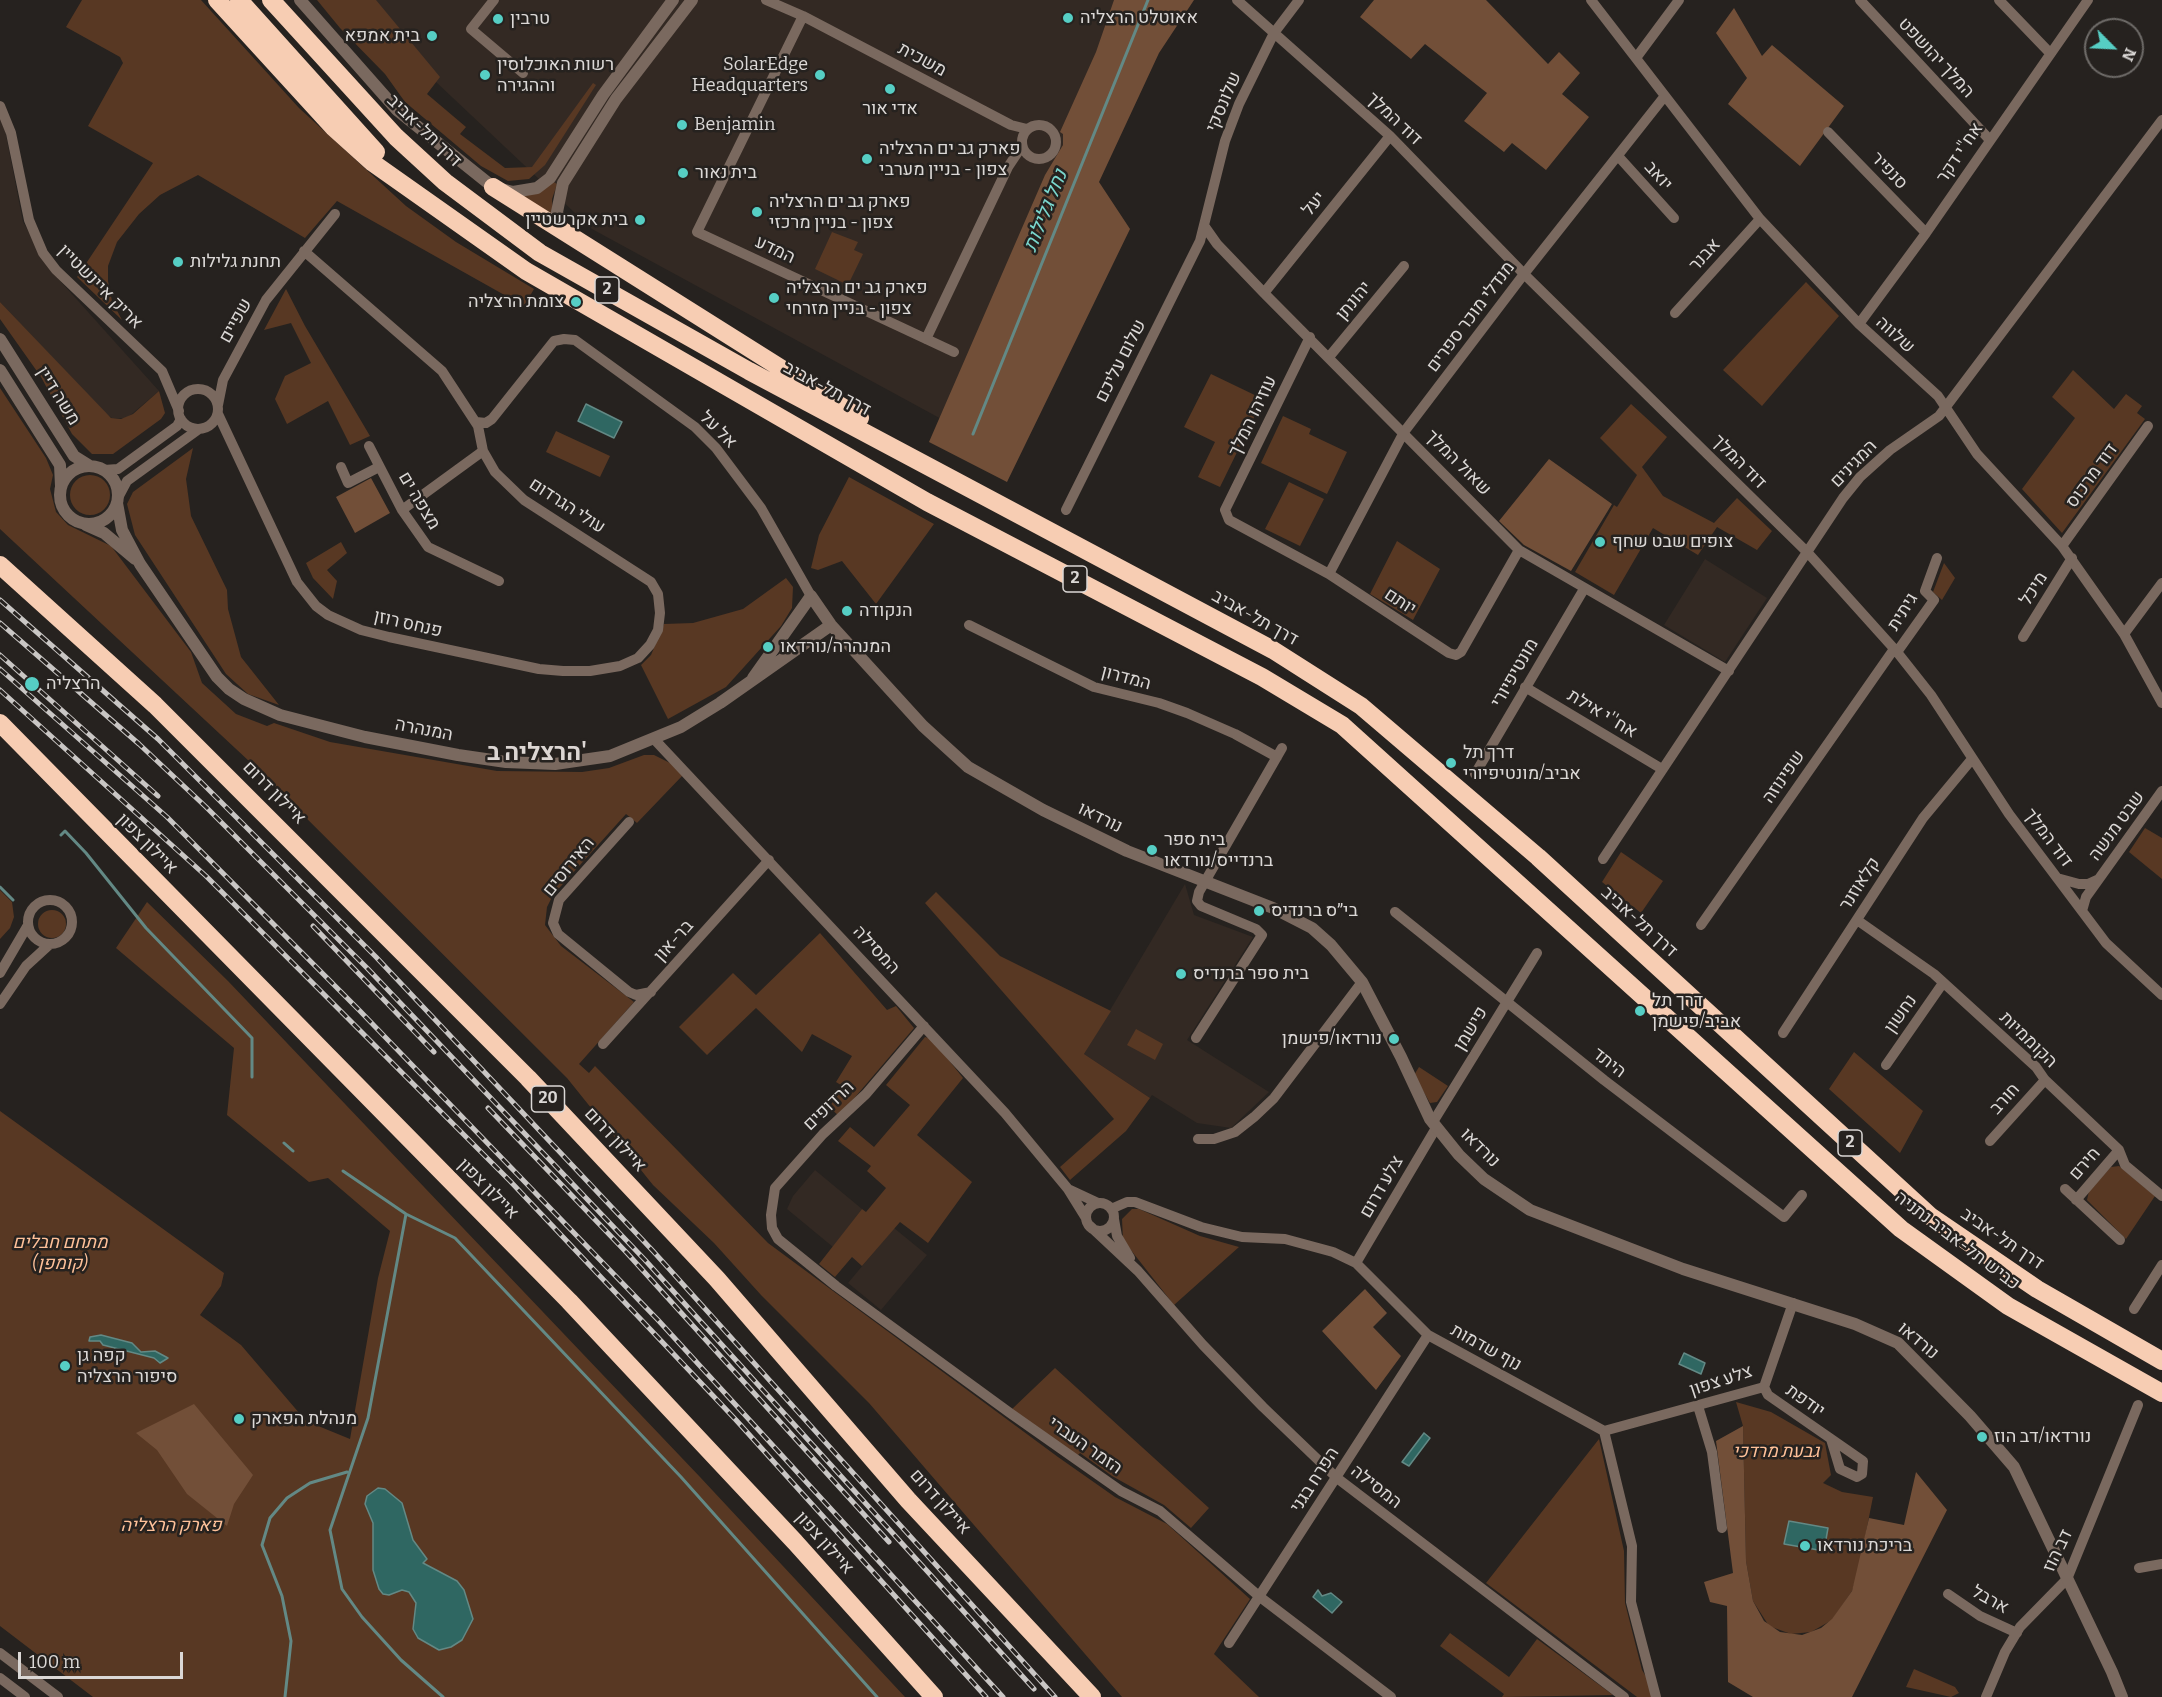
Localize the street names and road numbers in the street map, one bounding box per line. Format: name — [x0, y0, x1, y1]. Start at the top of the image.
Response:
street label: המלך יהושפט — [1893, 13, 1979, 103]
street label: משכית — [894, 38, 950, 82]
street label: שלונסקי — [1202, 69, 1246, 135]
street label: דוד המלך — [1362, 88, 1426, 150]
street label: דרך תל-אביב — [382, 90, 466, 172]
street label: אח"י דקר — [1932, 119, 1988, 187]
street label: סנפיר — [1866, 148, 1912, 194]
street label: יואב — [1639, 157, 1677, 195]
street label: יעל — [1298, 187, 1330, 221]
street label: המדע — [751, 231, 799, 269]
street label: אבנר — [1685, 234, 1725, 276]
street label: אריק איינשטיין — [53, 240, 147, 334]
street label: מנדלי מוכר ספרים — [1422, 257, 1520, 377]
road number: 2 — [595, 277, 619, 303]
street label: יהונתן — [1332, 277, 1376, 325]
street label: שפיים — [215, 295, 257, 347]
street label: שלווה — [1871, 312, 1919, 358]
street label: שלום עליכם — [1091, 316, 1151, 406]
street label: דרך תל-אביב — [780, 357, 874, 421]
street label: משה דיין — [32, 363, 84, 429]
street label: עוזיהו המלך — [1224, 372, 1282, 460]
street label: אל על — [695, 407, 741, 453]
street label: שאול המלך — [1421, 426, 1495, 500]
street label: דוד המלך — [1707, 430, 1771, 494]
street label: המגינים — [1826, 436, 1882, 492]
street label: דוד מרכוס — [2061, 440, 2123, 512]
street label: מצפה ים — [393, 468, 445, 534]
street label: עולי הגרדום — [525, 473, 609, 539]
road number: 2 — [1063, 566, 1087, 592]
street label: מיכל — [2015, 568, 2053, 610]
street label: יותם — [1380, 584, 1420, 620]
street label: דרך תל-אביב — [1208, 585, 1302, 651]
street label: גיתית — [1883, 589, 1923, 635]
street label: פנחס רוזן — [372, 606, 444, 642]
street label: מונטיפיורי — [1487, 635, 1543, 711]
street label: המדרון — [1099, 661, 1153, 695]
street label: אח''י אילת — [1563, 685, 1641, 743]
street label: המנהרה — [393, 714, 455, 746]
street label: שפינוזה — [1758, 746, 1810, 808]
street label: איילון דרום — [238, 757, 310, 829]
street label: שבט מנשה — [2084, 787, 2150, 865]
street label: נורדאו — [1074, 798, 1126, 838]
street label: דוד המלך — [2019, 804, 2077, 872]
street label: איילון צפון — [112, 809, 182, 879]
street label: האירוסים — [539, 833, 599, 901]
street label: קלאוזנר — [1835, 853, 1885, 915]
street label: דרך תל-אביב — [1596, 882, 1682, 962]
street label: בר-און — [650, 916, 698, 966]
street label: המסילה — [848, 921, 904, 979]
street label: נחשון — [1880, 991, 1922, 1037]
street label: פישמן — [1449, 1003, 1493, 1055]
street label: הקוממיות — [1995, 1007, 2061, 1073]
street label: היתד — [1588, 1043, 1630, 1083]
street label: הרדופים — [799, 1077, 859, 1135]
street label: חורב — [1985, 1079, 2025, 1119]
road number: 20 — [532, 1086, 564, 1112]
street label: איילון דרום — [580, 1103, 650, 1177]
street label: נורדאו — [1456, 1124, 1504, 1172]
road number: 2 — [1838, 1130, 1862, 1156]
street label: חירם — [2065, 1143, 2105, 1185]
street label: צלע דרום — [1356, 1152, 1408, 1222]
street label: איילון צפון — [453, 1154, 523, 1224]
street label: כביש תל-אביב נתניה — [1890, 1187, 2024, 1295]
street label: דרך תל-אביב — [1956, 1203, 2048, 1275]
street label: נורדאו — [1893, 1318, 1943, 1364]
street label: נוף שדמות — [1447, 1320, 1525, 1376]
street label: צלע צפון — [1687, 1361, 1755, 1401]
street label: יודפת — [1781, 1380, 1829, 1422]
street label: הזמר העברי — [1044, 1413, 1126, 1479]
street label: הפרח בגני — [1286, 1443, 1344, 1517]
street label: המסילה — [1346, 1460, 1406, 1514]
street label: איילון דרום — [905, 1465, 975, 1539]
street label: איילון צפון — [790, 1507, 858, 1579]
street label: דב הוז — [2038, 1526, 2078, 1576]
street label: ארבל — [1968, 1581, 2012, 1619]

